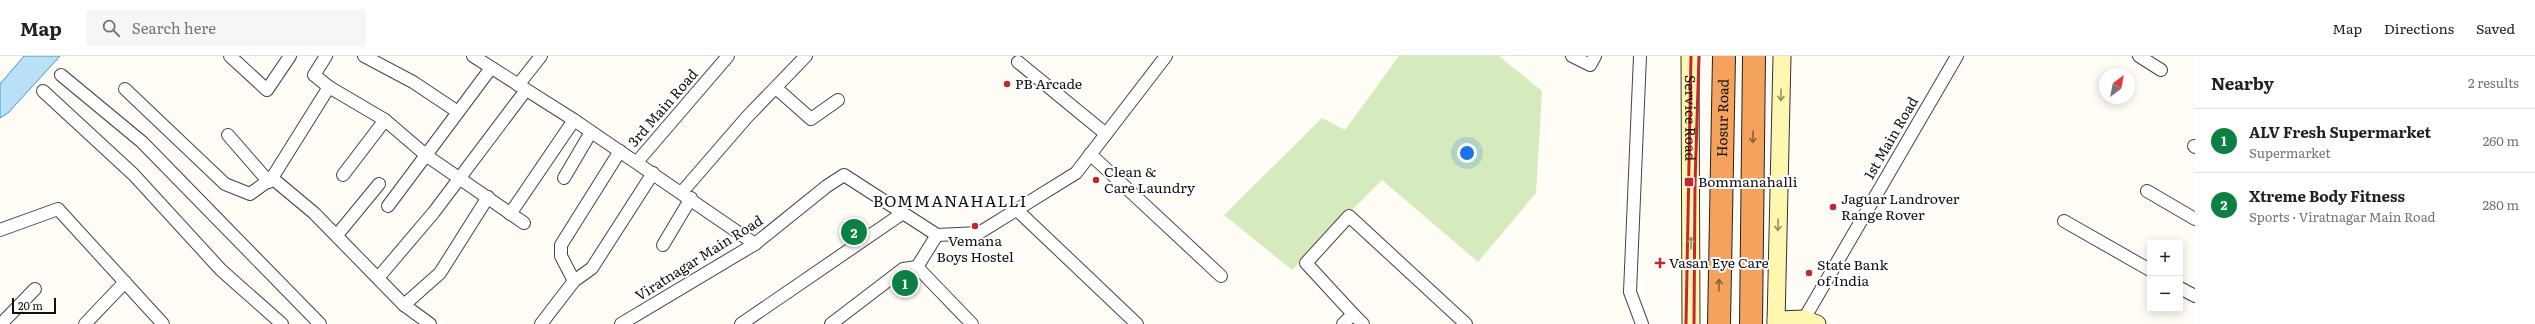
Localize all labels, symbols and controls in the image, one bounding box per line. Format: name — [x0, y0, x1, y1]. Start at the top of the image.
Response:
search box — [86, 10, 366, 46]
text: Map — [20, 14, 62, 42]
text: Search here — [132, 16, 216, 39]
icon: search — [100, 17, 122, 39]
text: Map — [2332, 18, 2362, 38]
text: Directions — [2384, 18, 2454, 38]
text: Saved — [2476, 18, 2515, 38]
street label: 3rd Main Road — [623, 64, 702, 151]
north arrow — [2099, 68, 2135, 104]
text: Nearby — [2211, 70, 2274, 95]
place label: PB Arcade — [1015, 73, 1082, 93]
text: 2 results — [2468, 73, 2519, 92]
street label: Service Road — [1681, 75, 1701, 162]
street label: Hosur Road — [1711, 78, 1733, 157]
marker: PB Arcade — [1002, 79, 1012, 89]
one-way arrow — [1777, 88, 1785, 101]
street label: 1st Main Road — [1858, 92, 1922, 182]
text: ALV Fresh Supermarket — [2249, 120, 2431, 143]
one-way arrow — [1749, 130, 1757, 143]
text: 1 — [2221, 131, 2227, 150]
text: 260 m — [2483, 131, 2519, 150]
your location — [1457, 143, 1477, 163]
text: Supermarket — [2249, 143, 2331, 162]
place label: Clean & Care Laundry — [1104, 161, 1196, 197]
place label: Bommanahalli — [1698, 171, 1798, 191]
marker: Clean & Care Laundry — [1091, 175, 1101, 185]
marker: Bommanahalli — [1683, 176, 1695, 188]
text: Xtreme Body Fitness — [2249, 184, 2405, 207]
district label: BOMMANAHALLI — [873, 188, 1027, 212]
place label: Jaguar Landrover Range Rover — [1841, 188, 1960, 224]
text: 2 — [2221, 195, 2227, 214]
text: 280 m — [2483, 195, 2519, 214]
marker: Jaguar Landrover Range Rover — [1828, 202, 1838, 212]
text: Sports · Viratnagar Main Road — [2249, 207, 2436, 226]
street label: Viratnagar Main Road — [631, 209, 767, 305]
pin: 2 — [841, 217, 867, 247]
one-way arrow — [1774, 218, 1782, 231]
marker: Vemana Boys Hostel — [970, 221, 980, 231]
place label: Vemana Boys Hostel — [936, 230, 1014, 266]
one-way arrow — [1687, 237, 1695, 250]
map controls — [2147, 240, 2183, 312]
button: + — [2147, 240, 2183, 276]
place label: Vasan Eye Care — [1669, 252, 1769, 272]
place label: State Bank of India — [1817, 254, 1888, 290]
marker: Vasan Eye Care — [1654, 257, 1666, 269]
pin: 1 — [892, 268, 918, 298]
marker: State Bank of India — [1804, 268, 1814, 278]
button: − — [2147, 276, 2183, 312]
one-way arrow — [1715, 279, 1723, 292]
scale bar — [12, 296, 56, 315]
text: 20 m — [18, 297, 43, 313]

